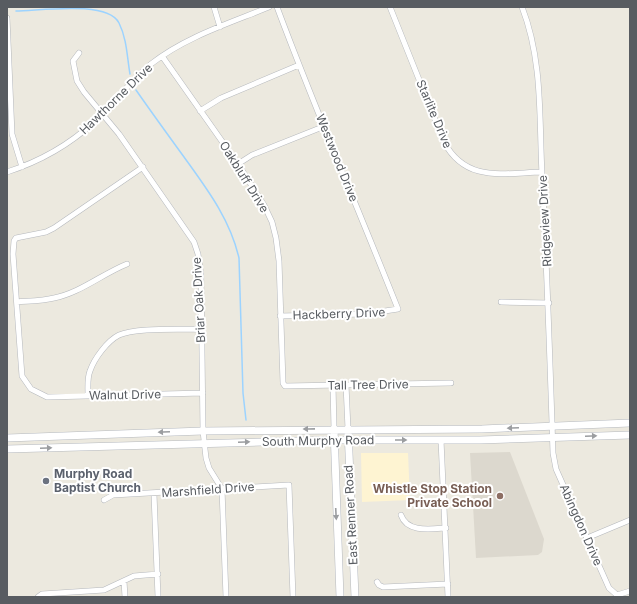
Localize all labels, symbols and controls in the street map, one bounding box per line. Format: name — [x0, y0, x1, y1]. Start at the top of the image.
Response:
street label: Hawthorne Drive — [76, 60, 155, 137]
street label: Starlite Drive — [413, 77, 456, 150]
street label: Westwood Drive — [313, 112, 362, 204]
street label: Oakbluff Drive — [216, 138, 272, 215]
street label: Ridgeview Drive — [535, 175, 554, 267]
street label: Briar Oak Drive — [189, 257, 208, 343]
street label: Hackberry Drive — [292, 304, 386, 323]
street label: Tall Tree Drive — [327, 376, 409, 393]
street label: Walnut Drive — [89, 386, 161, 403]
one-way arrow — [507, 424, 519, 431]
one-way arrow — [302, 426, 315, 432]
one-way arrow — [157, 429, 170, 435]
street label: South Murphy Road — [262, 432, 374, 449]
one-way arrow — [585, 433, 598, 439]
one-way arrow — [395, 437, 408, 443]
one-way arrow — [238, 439, 250, 446]
one-way arrow — [40, 444, 52, 451]
street label: East Renner Road — [340, 465, 361, 565]
place label: Murphy Road Baptist Church — [54, 466, 141, 495]
marker: Murphy Road Baptist Church — [41, 476, 51, 486]
street label: Marshfield Drive — [161, 479, 255, 500]
place label: Whistle Stop Station Private School — [373, 481, 492, 510]
street label: Abingdon Drive — [557, 482, 606, 568]
marker: Whistle Stop Station Private School — [495, 491, 505, 501]
one-way arrow — [333, 508, 340, 520]

